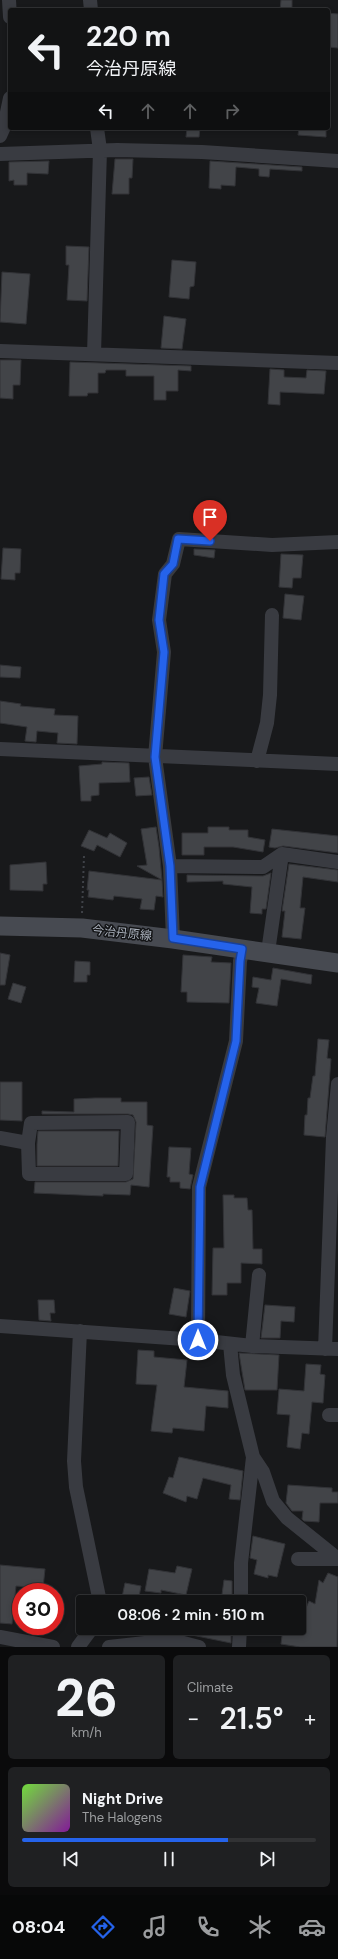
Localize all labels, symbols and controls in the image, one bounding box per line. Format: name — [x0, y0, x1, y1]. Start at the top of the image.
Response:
text: 220 m — [86, 18, 171, 55]
icon: left — [20, 24, 72, 76]
text: 今治丹原線 — [86, 57, 176, 81]
icon: left — [95, 100, 117, 122]
icon: ahead — [137, 100, 159, 122]
icon: ahead — [179, 100, 201, 122]
icon: right — [221, 100, 243, 122]
pin — [193, 500, 227, 541]
icon: arrive — [199, 506, 221, 528]
street label: 今治丹原線 — [91, 922, 153, 944]
position arrow — [177, 1319, 219, 1361]
speed limit sign: 30 — [12, 1583, 64, 1635]
text: 08:06 · 2 min · 510 m — [118, 1605, 264, 1625]
text: 26 — [55, 1664, 118, 1732]
text: Climate — [187, 1679, 233, 1696]
text: 21.5° — [219, 1699, 284, 1738]
text: − — [187, 1704, 199, 1733]
text: + — [304, 1704, 316, 1733]
text: km/h — [71, 1724, 102, 1741]
text: Night Drive — [82, 1789, 163, 1809]
text: The Halogens — [82, 1809, 162, 1826]
icon: previous — [60, 1848, 82, 1870]
icon: pause — [158, 1848, 180, 1870]
icon: next — [256, 1848, 278, 1870]
icon: directions — [89, 1913, 117, 1941]
icon: music — [141, 1913, 169, 1941]
icon: phone — [194, 1913, 222, 1941]
icon: climate — [246, 1913, 274, 1941]
icon: car — [298, 1913, 326, 1941]
text: 08:04 — [12, 1915, 65, 1939]

